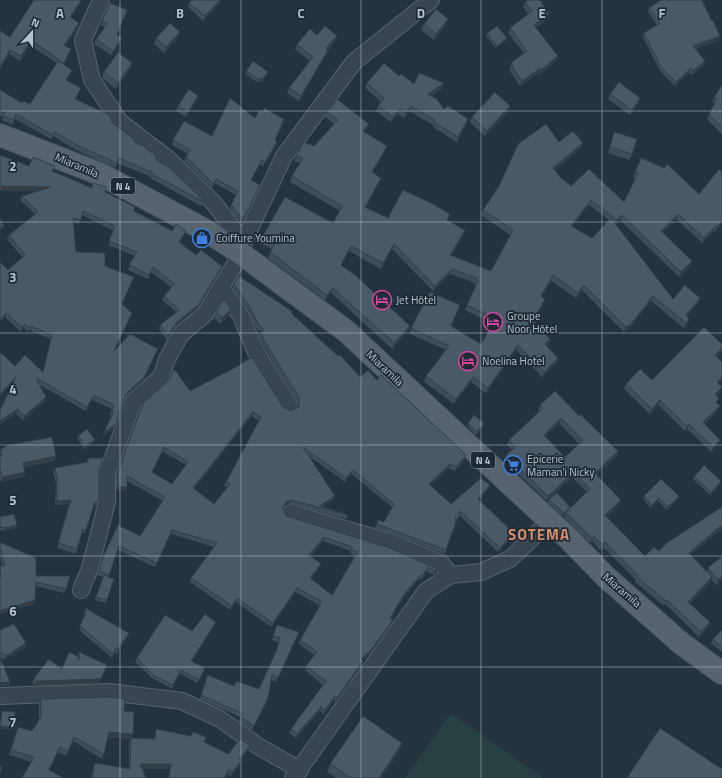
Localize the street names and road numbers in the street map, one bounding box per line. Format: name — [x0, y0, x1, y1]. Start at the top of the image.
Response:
street label: Miaramila — [53, 149, 102, 182]
road number: N 4 — [111, 178, 135, 194]
street label: Miaramila — [363, 346, 408, 390]
road number: N 4 — [471, 452, 495, 468]
street label: Miaramila — [599, 569, 645, 611]

